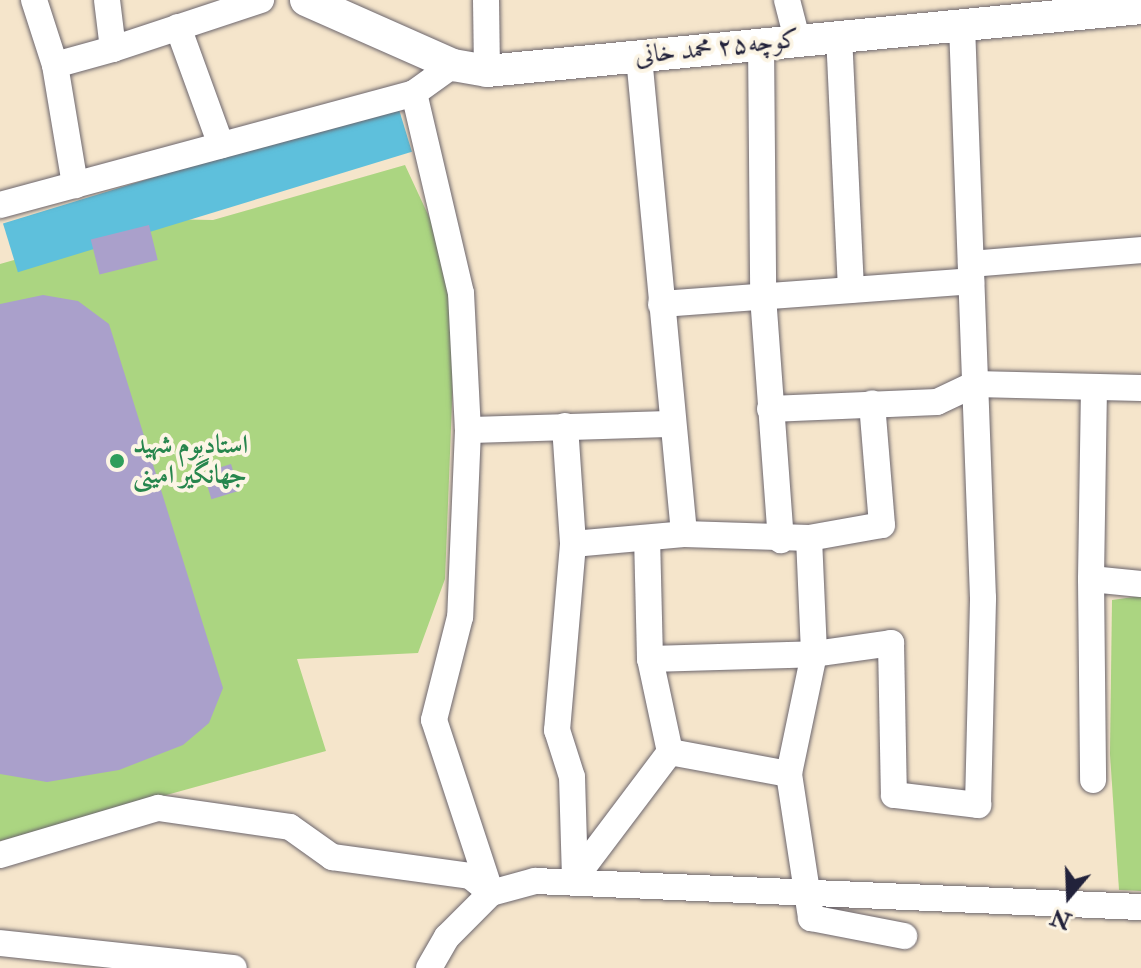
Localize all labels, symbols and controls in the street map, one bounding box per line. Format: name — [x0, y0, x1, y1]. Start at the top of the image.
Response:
street label: کوچه۲۵ محمد خانی — [633, 24, 801, 72]
place label: استادیوم شهید جهانگیر امینی — [133, 430, 248, 492]
marker: استادیوم شهید جهانگیر امینی — [108, 452, 126, 470]
north arrow — [1029, 856, 1109, 936]
text: N — [1047, 902, 1075, 935]

